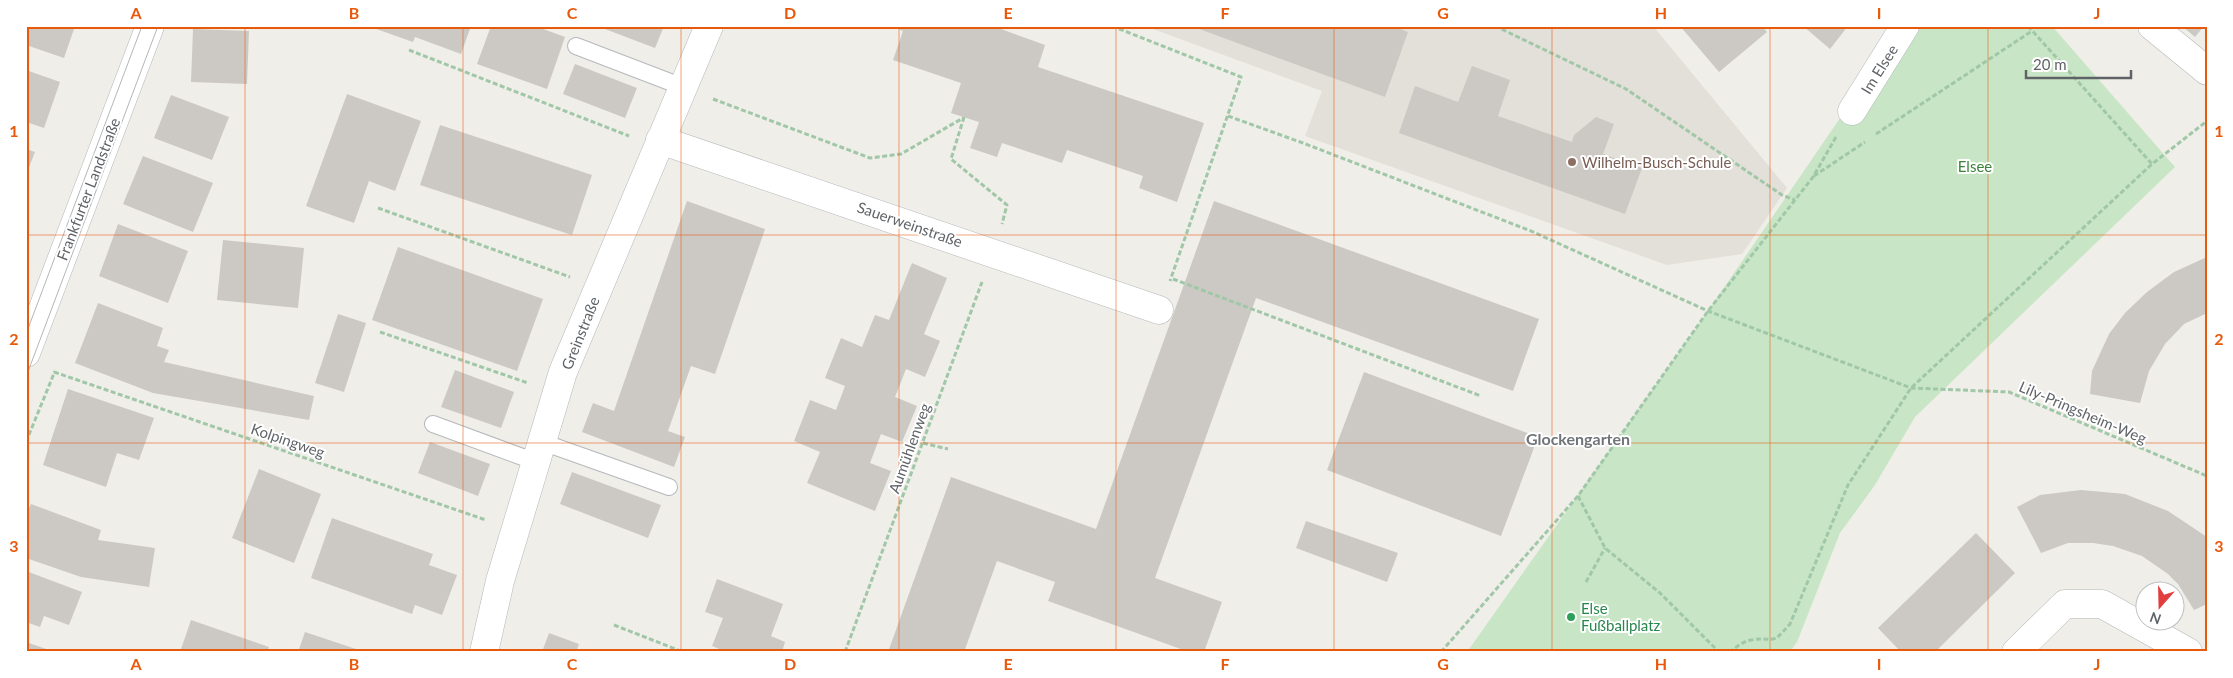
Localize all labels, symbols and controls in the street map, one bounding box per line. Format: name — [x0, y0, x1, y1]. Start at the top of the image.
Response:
text: A — [129, 3, 142, 22]
text: B — [349, 3, 359, 22]
text: C — [567, 3, 578, 22]
text: D — [784, 3, 796, 22]
text: E — [1003, 3, 1013, 22]
text: F — [1220, 3, 1230, 22]
text: G — [1437, 3, 1449, 22]
text: H — [1655, 3, 1667, 22]
text: I — [1877, 3, 1881, 22]
text: J — [2094, 3, 2100, 22]
street label: Im Elsee — [1857, 41, 1901, 97]
scale bar — [2026, 48, 2130, 80]
text: 20 m — [2033, 55, 2067, 73]
street label: Frankfurter Landstraße — [53, 115, 124, 263]
text: 1 — [9, 121, 19, 140]
text: 1 — [2214, 121, 2224, 140]
place label: Wilhelm-Busch-Schule — [1582, 153, 1731, 171]
marker: Wilhelm-Busch-Schule — [1566, 156, 1578, 168]
park label: Elsee — [1958, 157, 1992, 175]
street label: Sauerweinstraße — [855, 198, 965, 250]
street label: Greinstraße — [557, 294, 603, 372]
text: 2 — [9, 329, 19, 348]
text: 2 — [2214, 329, 2224, 348]
street label: Lily-Pringsheim-Weg — [2017, 377, 2150, 447]
street label: Aumühlenweg — [884, 400, 934, 496]
street label: Kolpingweg — [249, 419, 328, 461]
district label: Glockengarten — [1526, 429, 1630, 448]
text: 3 — [9, 536, 19, 555]
text: 3 — [2214, 536, 2224, 555]
north arrow — [2136, 580, 2186, 630]
place label: Else Fußballplatz — [1581, 599, 1661, 634]
text: N — [2147, 609, 2163, 629]
marker: Else Fußballplatz — [1565, 611, 1577, 623]
text: A — [129, 654, 142, 673]
text: B — [349, 654, 359, 673]
text: C — [567, 654, 578, 673]
text: D — [784, 654, 796, 673]
text: E — [1003, 654, 1013, 673]
text: F — [1220, 654, 1230, 673]
text: G — [1437, 654, 1449, 673]
text: H — [1655, 654, 1667, 673]
text: I — [1877, 654, 1881, 673]
text: J — [2094, 654, 2100, 673]

